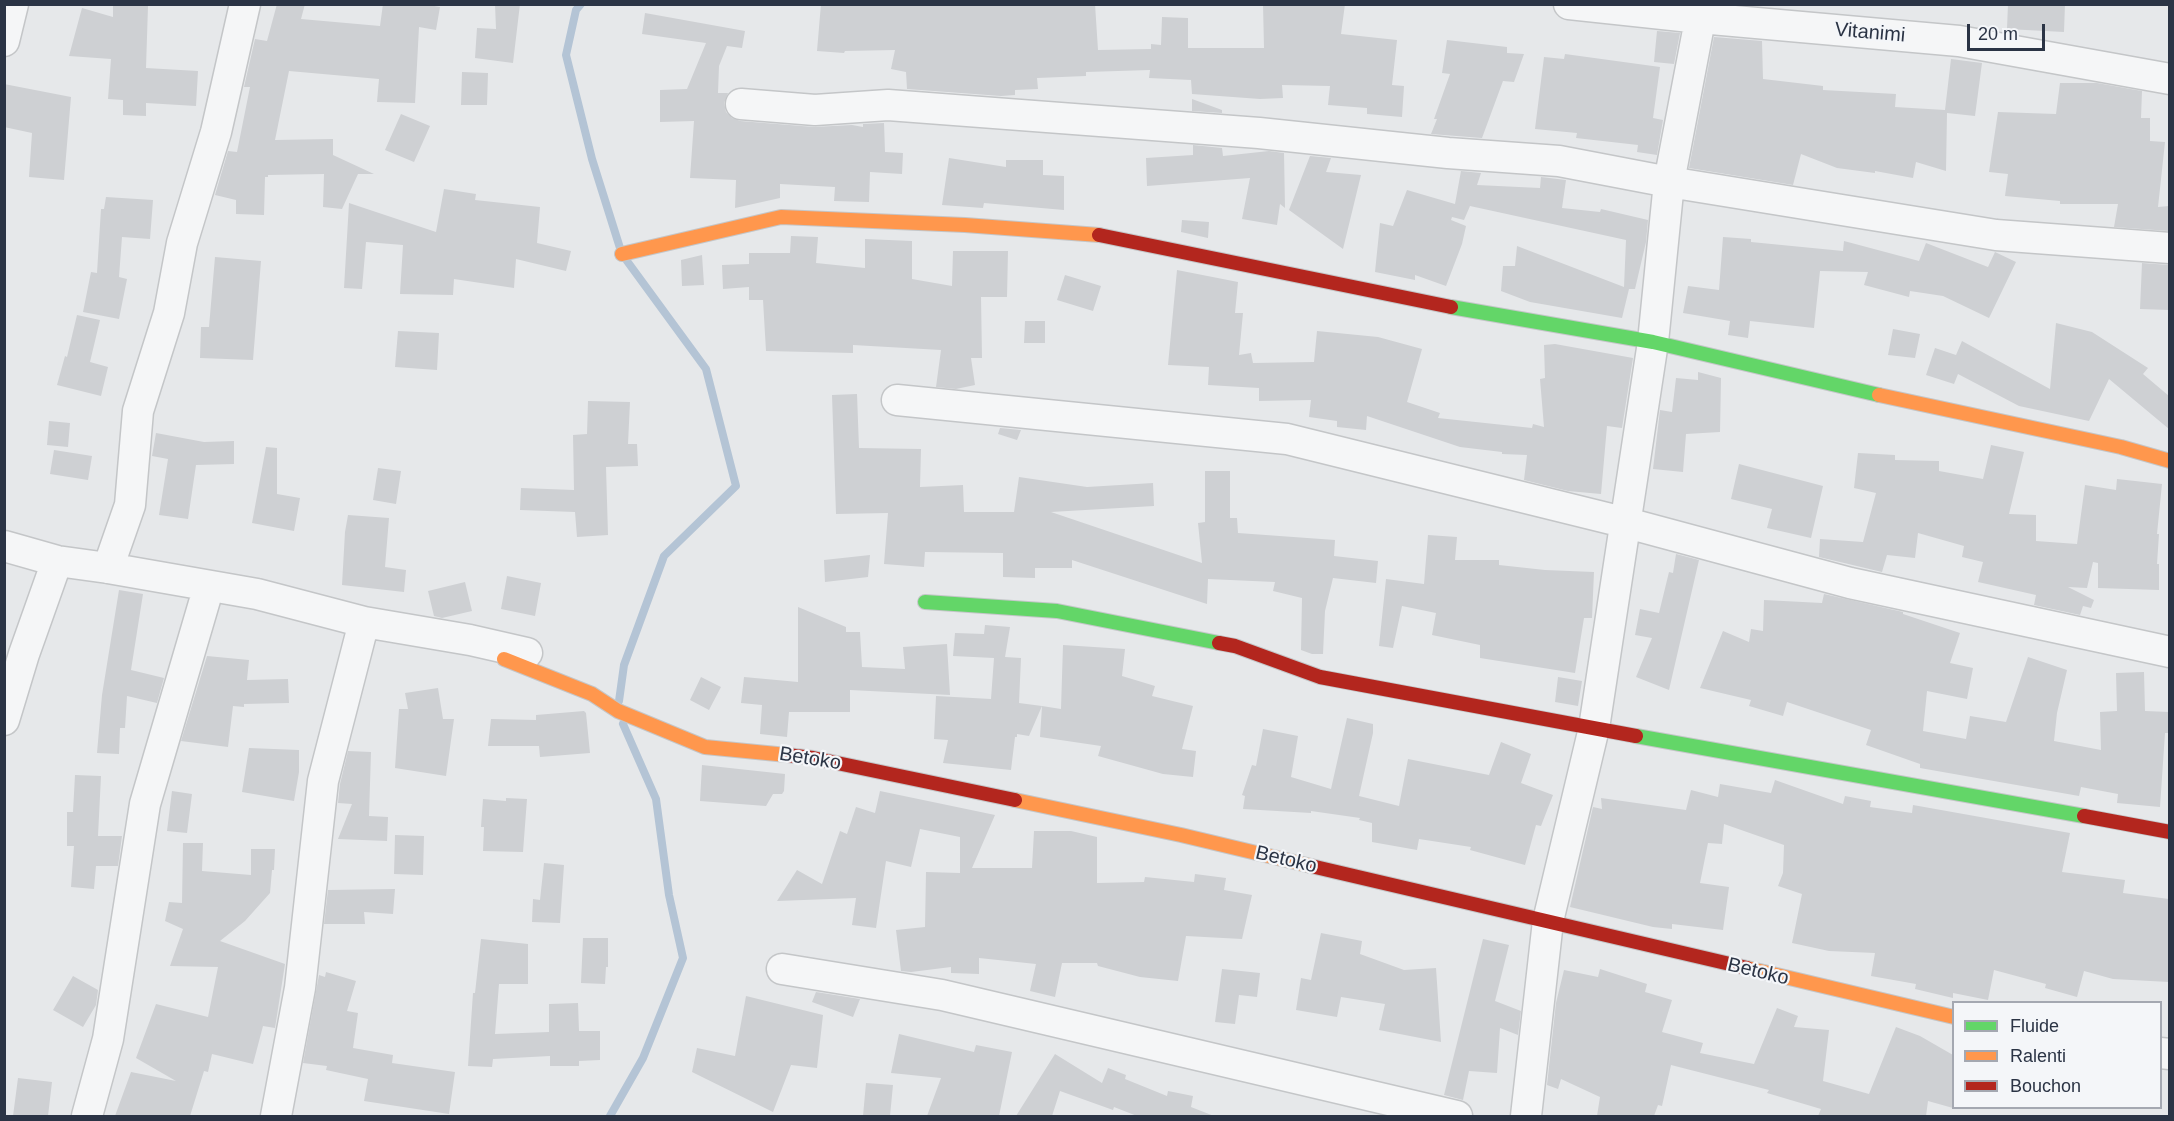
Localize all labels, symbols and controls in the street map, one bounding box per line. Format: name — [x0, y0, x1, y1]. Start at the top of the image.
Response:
scale bar — [1970, 12, 2048, 50]
street label: Vitanimi — [1834, 18, 1906, 48]
text: 20 m — [1978, 24, 2018, 44]
street label: Betoko — [777, 742, 843, 776]
street label: Betoko — [1253, 841, 1319, 879]
street label: Betoko — [1725, 953, 1791, 991]
legend — [1952, 1001, 2162, 1109]
text: Fluide — [2010, 1016, 2059, 1036]
text: Ralenti — [2010, 1046, 2066, 1066]
text: Bouchon — [2010, 1076, 2081, 1096]

